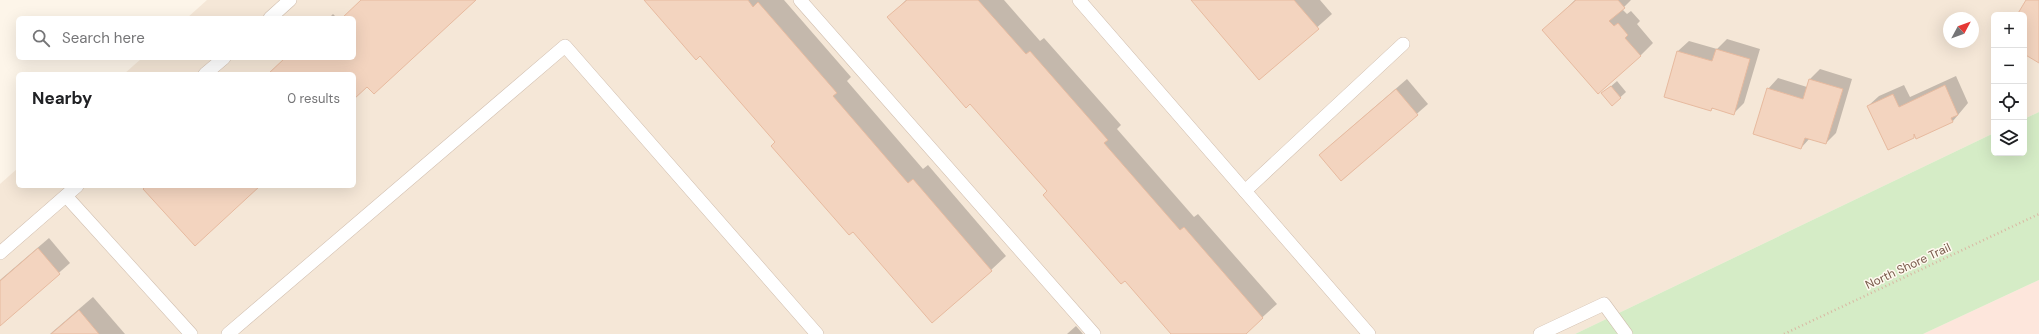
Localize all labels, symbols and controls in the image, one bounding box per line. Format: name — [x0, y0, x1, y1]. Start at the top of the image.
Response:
north arrow — [1943, 12, 1979, 48]
map controls — [1991, 12, 2027, 156]
button: + — [1991, 12, 2027, 48]
search box — [16, 16, 356, 60]
icon: search — [30, 27, 52, 49]
text: Search here — [62, 28, 145, 48]
button: − — [1991, 48, 2027, 84]
button: locate — [1991, 84, 2027, 120]
text: Nearby — [32, 87, 92, 109]
text: 0 results — [287, 90, 340, 107]
button: layers — [1991, 120, 2027, 156]
street label: North Shore Trail — [1863, 239, 1953, 293]

